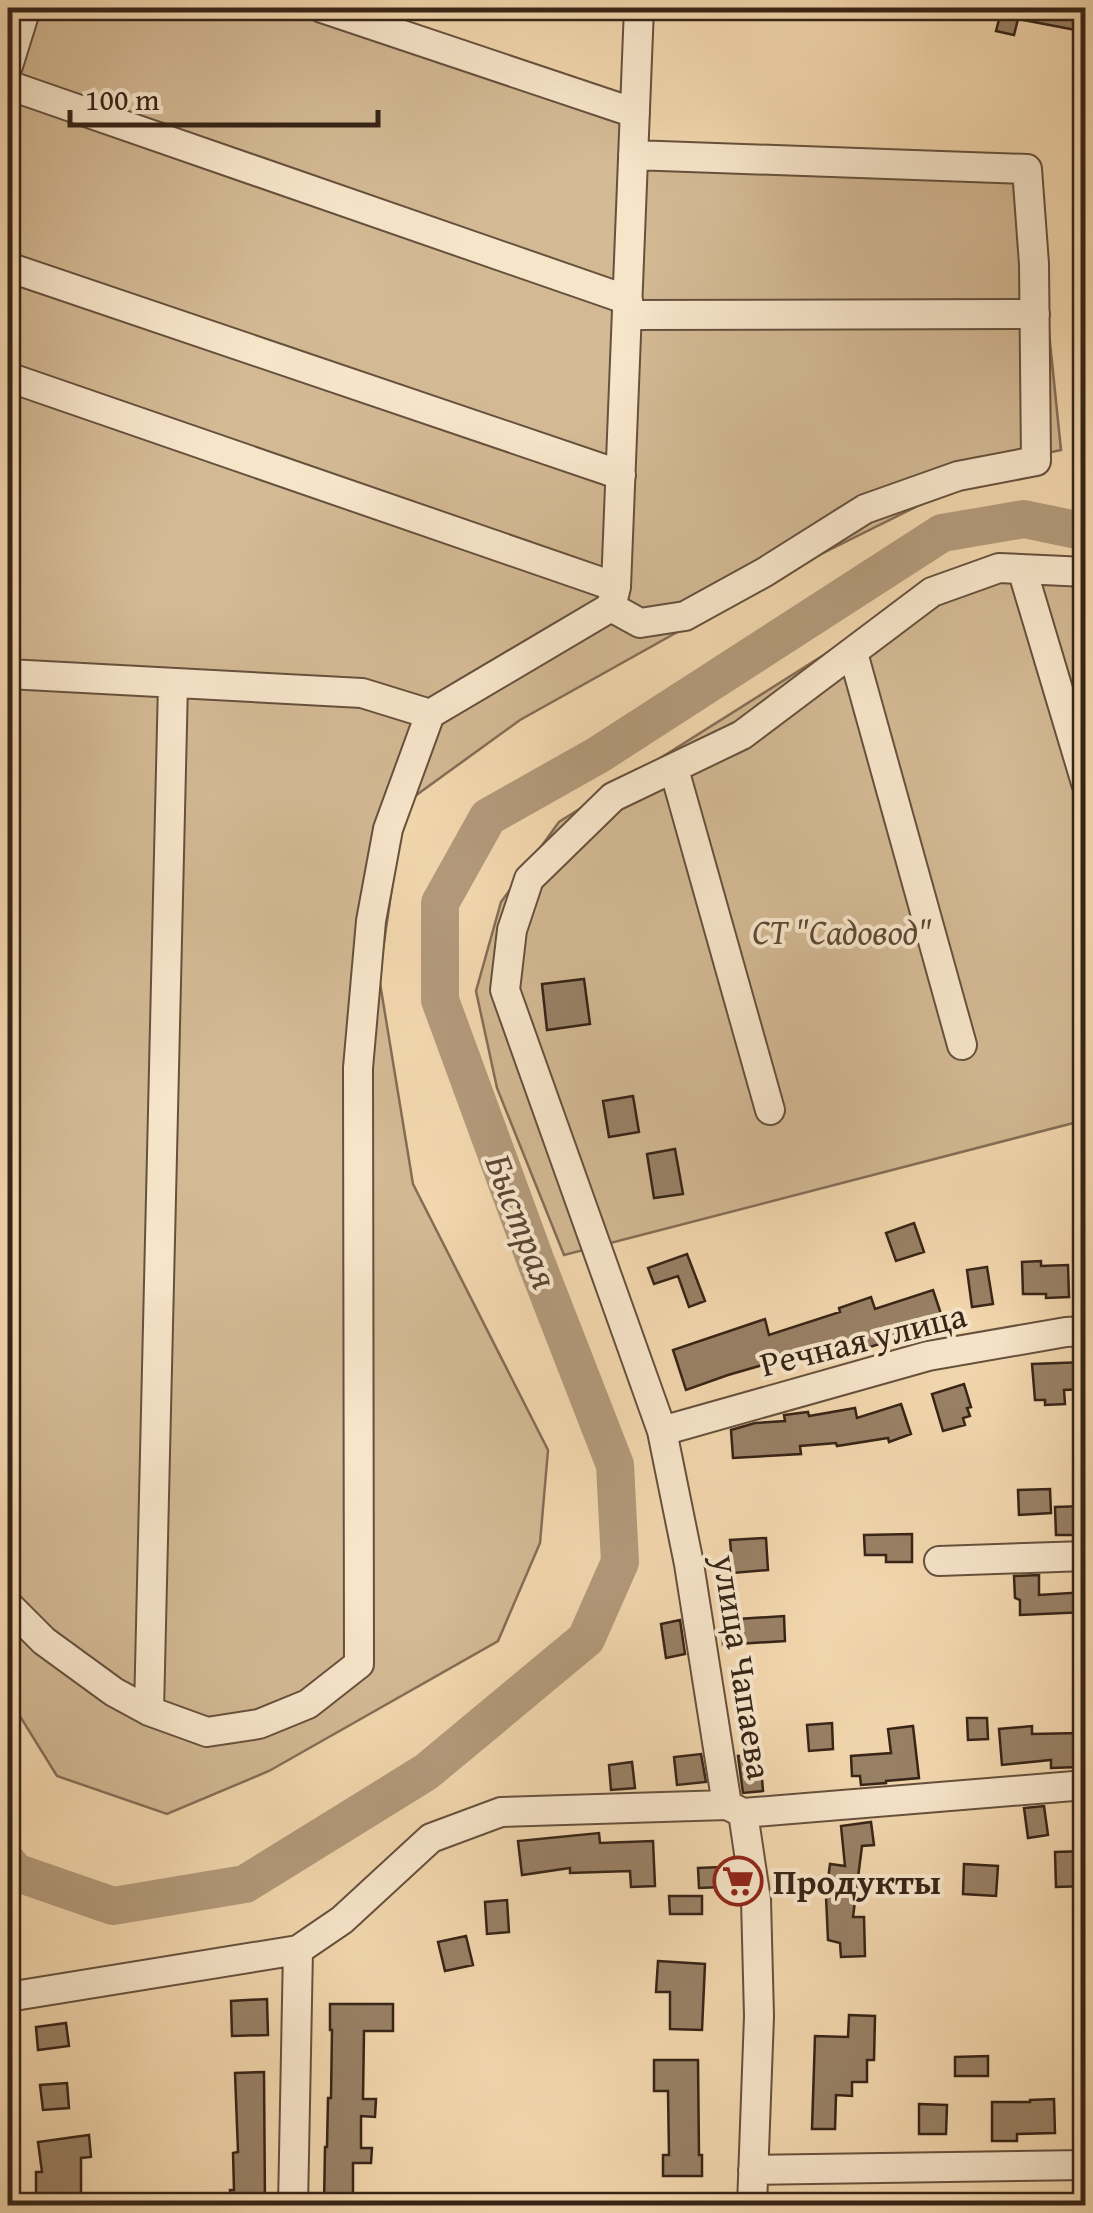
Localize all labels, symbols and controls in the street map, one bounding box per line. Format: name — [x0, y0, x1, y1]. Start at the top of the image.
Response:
scale bar — [70, 65, 378, 127]
text: 100 m — [85, 77, 160, 121]
park label: СТ "Садовод" — [752, 906, 932, 957]
water label: Быстрая — [472, 1145, 574, 1297]
street label: Речная улица — [755, 1289, 972, 1389]
street label: улица Чапаева — [700, 1550, 786, 1783]
supermarket icon: Продукты — [712, 1855, 764, 1907]
place label: Продукты — [773, 1856, 941, 1907]

